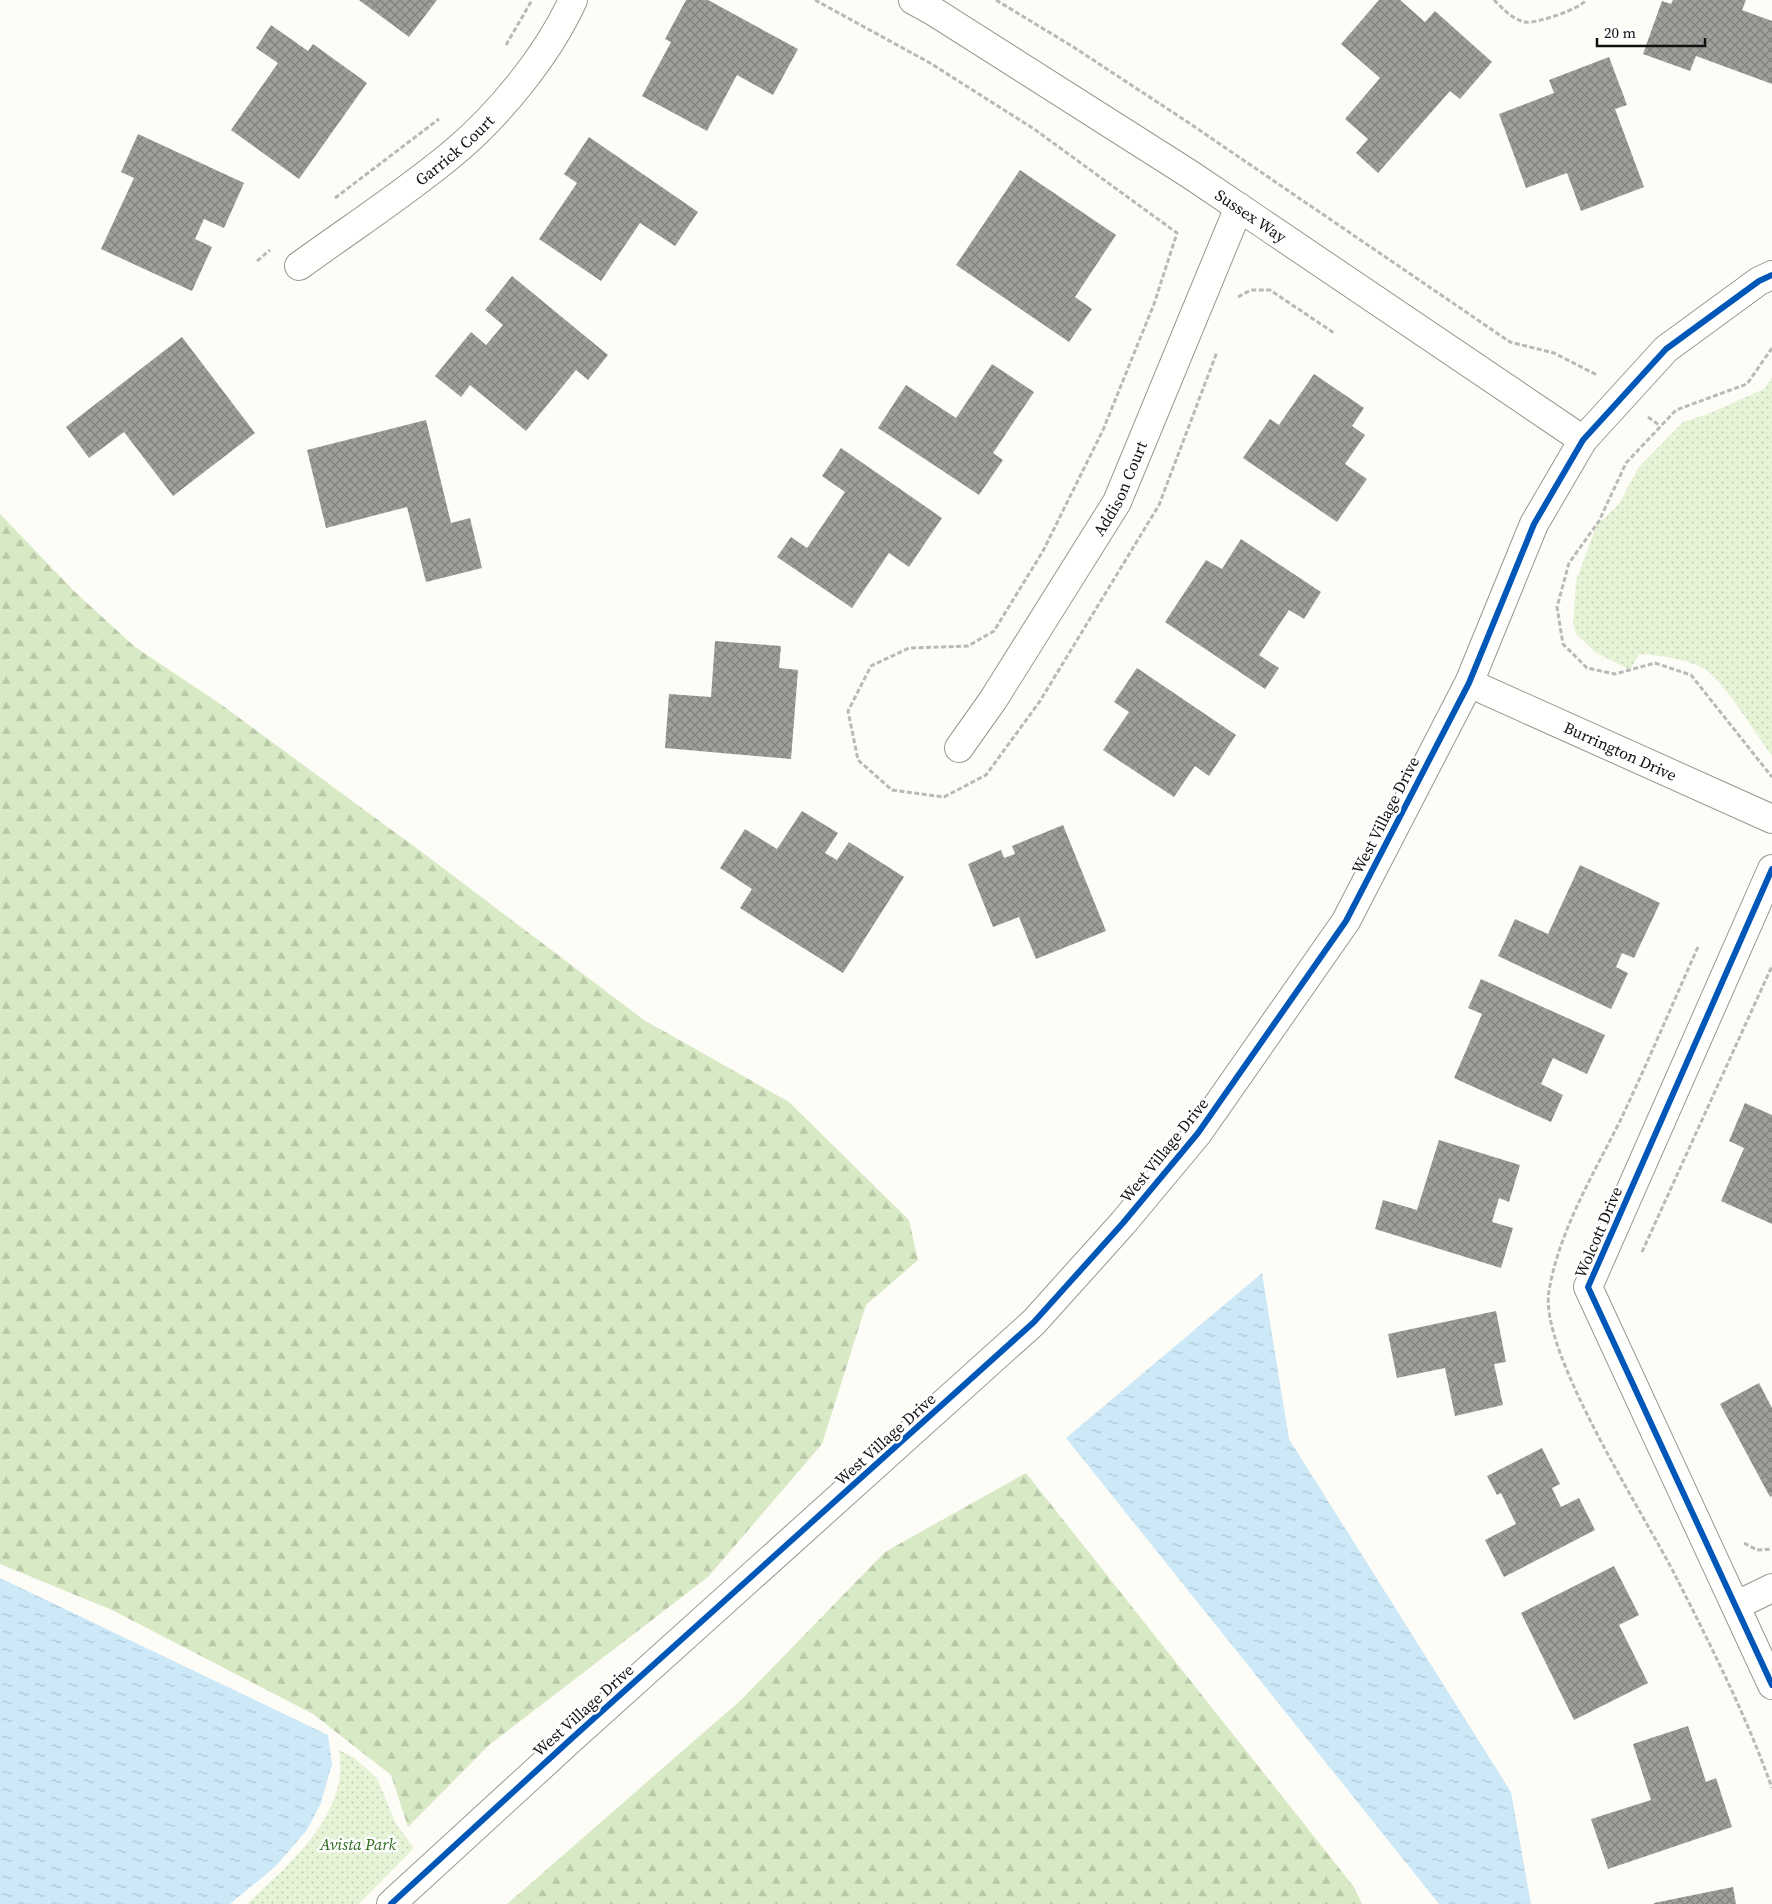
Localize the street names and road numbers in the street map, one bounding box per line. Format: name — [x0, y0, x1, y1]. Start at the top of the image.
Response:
street label: Garrick Court — [410, 109, 499, 190]
street label: Sussex Way — [1211, 184, 1292, 248]
street label: Addison Court — [1088, 437, 1152, 540]
street label: Burrington Drive — [1561, 716, 1680, 786]
street label: West Village Drive — [1346, 753, 1424, 877]
street label: West Village Drive — [1115, 1093, 1213, 1207]
street label: Wolcott Drive — [1569, 1183, 1627, 1281]
street label: West Village Drive — [830, 1388, 940, 1490]
street label: West Village Drive — [528, 1659, 638, 1761]

